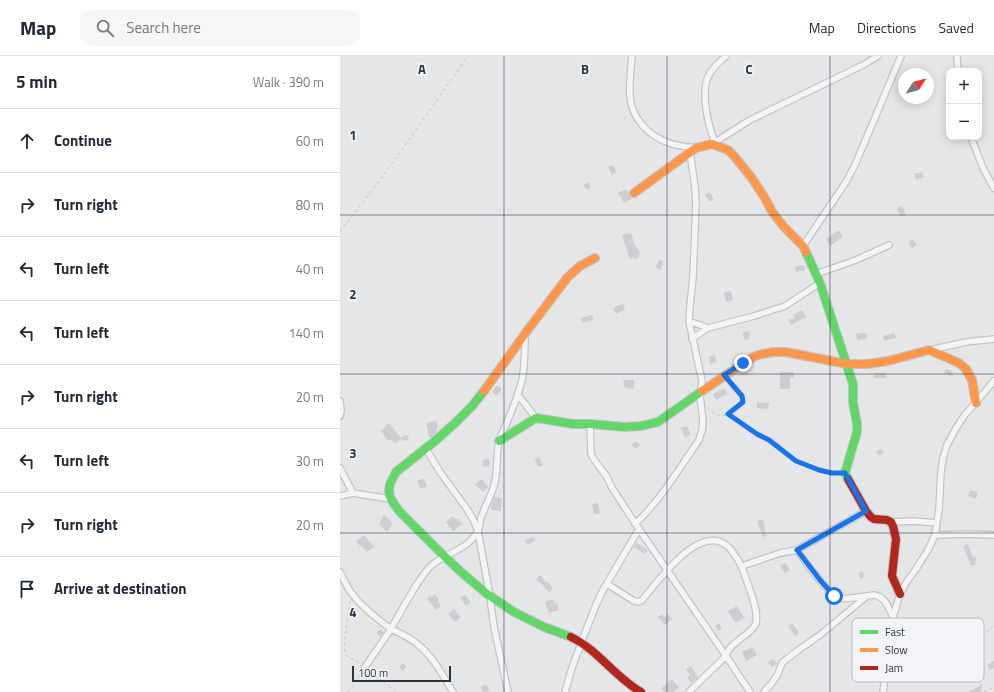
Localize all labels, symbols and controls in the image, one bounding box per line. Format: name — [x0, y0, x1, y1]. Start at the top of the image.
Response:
search box — [80, 10, 360, 46]
text: Map — [20, 13, 56, 42]
text: Search here — [126, 16, 201, 39]
icon: search — [94, 17, 116, 39]
text: Map — [809, 17, 835, 38]
text: Directions — [857, 17, 916, 38]
text: Saved — [938, 17, 974, 38]
text: A — [418, 59, 426, 79]
text: B — [581, 59, 589, 79]
text: C — [745, 59, 753, 79]
north arrow — [898, 68, 934, 104]
map controls — [946, 68, 982, 140]
button: + — [946, 68, 982, 104]
text: 5 min — [16, 69, 57, 95]
text: Walk · 390 m — [253, 72, 324, 92]
button: − — [946, 104, 982, 140]
text: 1 — [349, 125, 357, 145]
text: Continue — [54, 129, 112, 152]
icon: ahead — [16, 130, 38, 152]
text: 60 m — [296, 131, 324, 151]
text: Turn right — [54, 193, 118, 216]
icon: right — [16, 194, 38, 216]
text: 80 m — [296, 195, 324, 215]
text: Turn left — [54, 257, 109, 280]
icon: left — [16, 258, 38, 280]
text: 40 m — [296, 259, 324, 279]
text: 2 — [349, 284, 357, 304]
text: Turn left — [54, 321, 109, 344]
icon: left — [16, 322, 38, 344]
text: 140 m — [288, 323, 324, 343]
route end — [734, 354, 752, 372]
text: Turn right — [54, 385, 118, 408]
icon: right — [16, 386, 38, 408]
text: 20 m — [296, 387, 324, 407]
text: 3 — [349, 443, 357, 463]
text: Turn left — [54, 449, 109, 472]
icon: left — [16, 450, 38, 472]
text: 30 m — [296, 451, 324, 471]
text: Turn right — [54, 513, 118, 536]
icon: right — [16, 514, 38, 536]
text: 20 m — [296, 515, 324, 535]
text: Arrive at destination — [54, 577, 187, 600]
icon: arrive — [16, 578, 38, 600]
route start — [825, 587, 843, 605]
text: 4 — [349, 602, 357, 622]
legend — [852, 618, 984, 682]
text: Fast — [885, 624, 905, 640]
text: Slow — [885, 642, 908, 658]
text: Jam — [885, 660, 903, 676]
scale bar — [352, 664, 451, 683]
text: 100 m — [358, 665, 388, 681]

